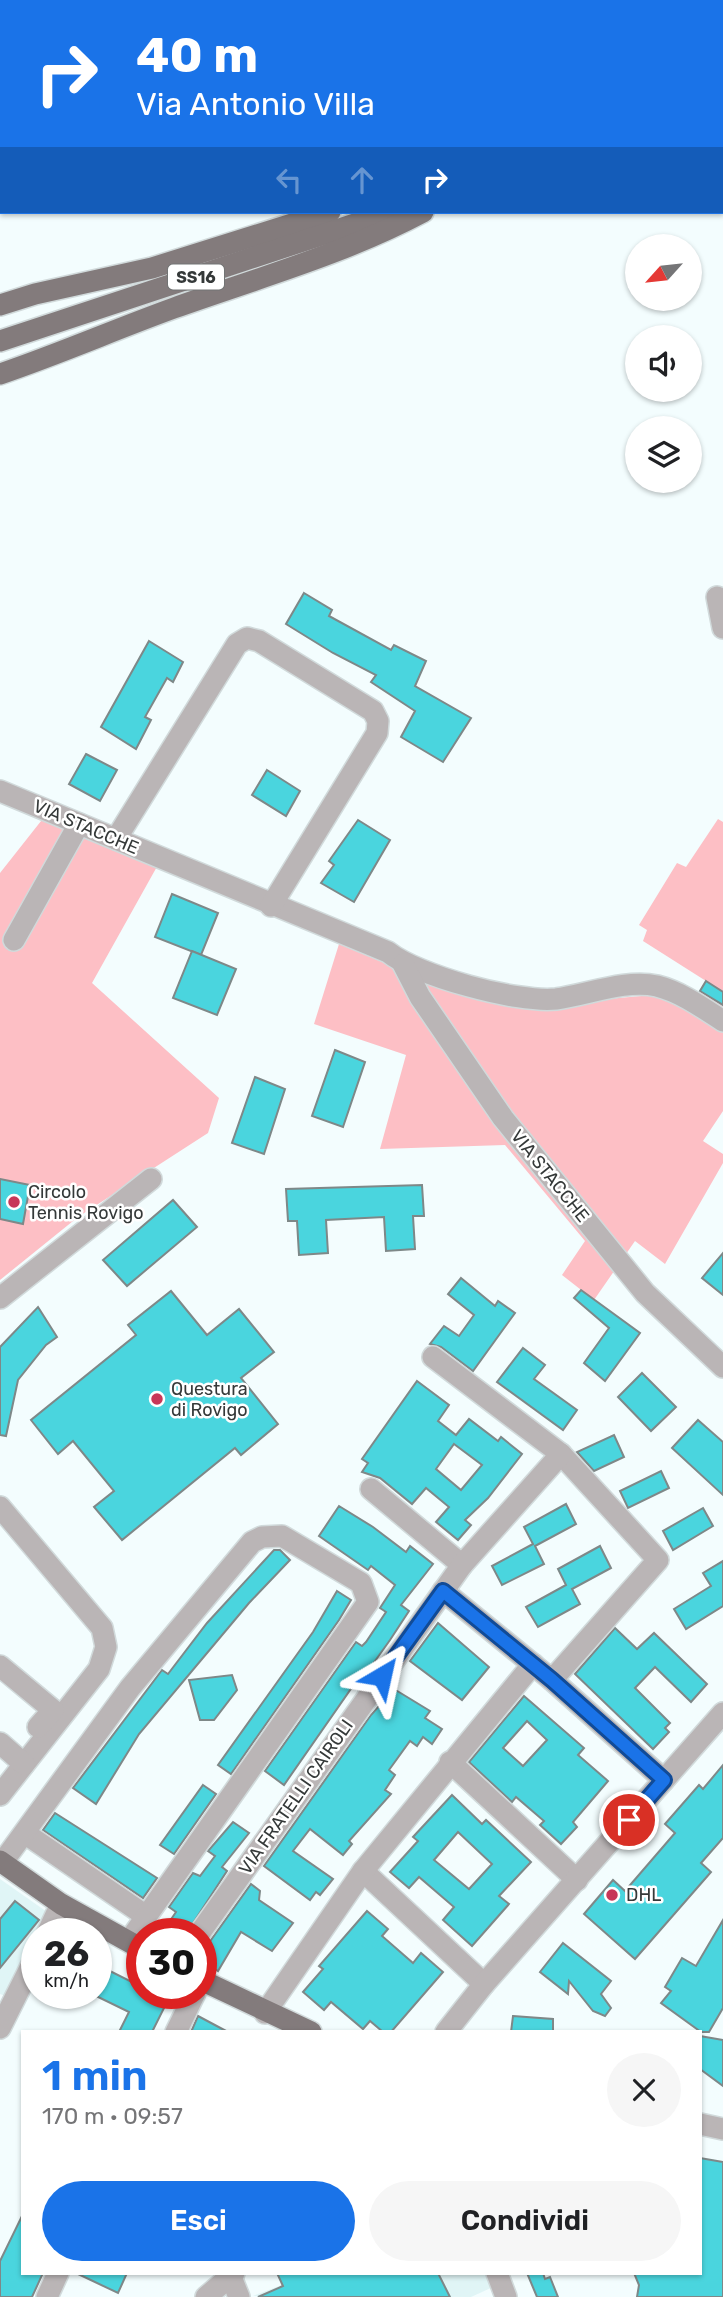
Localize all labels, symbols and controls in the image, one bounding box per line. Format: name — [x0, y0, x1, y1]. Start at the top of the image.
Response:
text: 40 m — [136, 26, 258, 84]
icon: right — [21, 28, 112, 119]
text: Via Antonio Villa — [136, 85, 375, 123]
icon: left — [270, 161, 308, 199]
icon: ahead — [343, 161, 381, 199]
icon: right — [416, 161, 454, 199]
north arrow — [625, 234, 702, 312]
map controls — [625, 234, 702, 493]
road number: SS16 — [168, 264, 224, 290]
button: sound — [625, 325, 702, 402]
button: layers — [625, 416, 702, 493]
street label: VIA STACCHE — [30, 795, 142, 859]
street label: VIA STACCHE — [506, 1125, 594, 1227]
place label: Circolo Tennis Rovigo — [28, 1181, 144, 1224]
marker: Circolo Tennis Rovigo — [6, 1194, 22, 1210]
place label: Questura di Rovigo — [171, 1378, 248, 1421]
marker: Questura di Rovigo — [149, 1391, 165, 1407]
position arrow — [345, 1639, 419, 1713]
street label: VIA FRATELLI CAIROLI — [234, 1715, 358, 1879]
pin — [599, 1790, 659, 1850]
icon: arrive — [610, 1801, 648, 1839]
place label: DHL — [626, 1884, 661, 1906]
marker: DHL — [604, 1887, 620, 1903]
speed limit sign: 30 — [126, 1918, 217, 2009]
text: 26 — [44, 1933, 89, 1975]
text: km/h — [44, 1970, 89, 1992]
text: 1 min — [42, 2051, 148, 2101]
button: close — [607, 2053, 681, 2127]
text: 170 m · 09:57 — [42, 2102, 183, 2130]
button: Esci — [42, 2181, 355, 2261]
button: Condividi — [369, 2181, 681, 2261]

